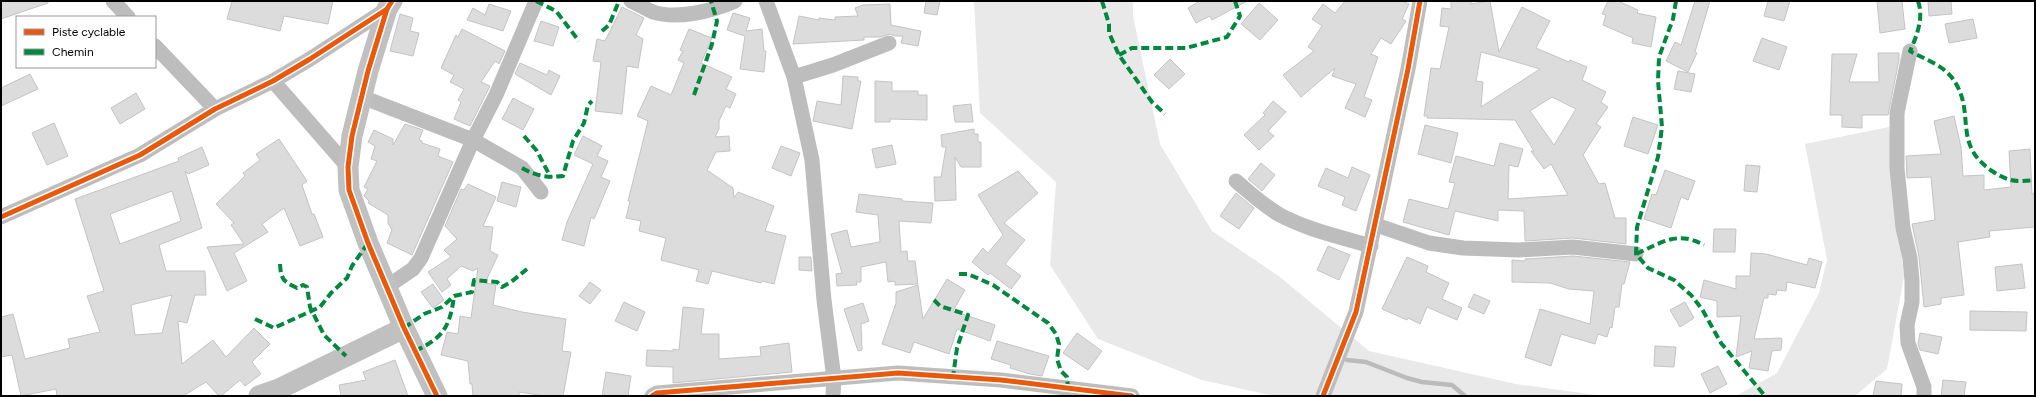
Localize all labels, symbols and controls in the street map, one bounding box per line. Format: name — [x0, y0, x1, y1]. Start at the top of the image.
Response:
legend — [16, 16, 156, 68]
text: Piste cyclable — [52, 25, 126, 39]
text: Chemin — [52, 45, 94, 59]

